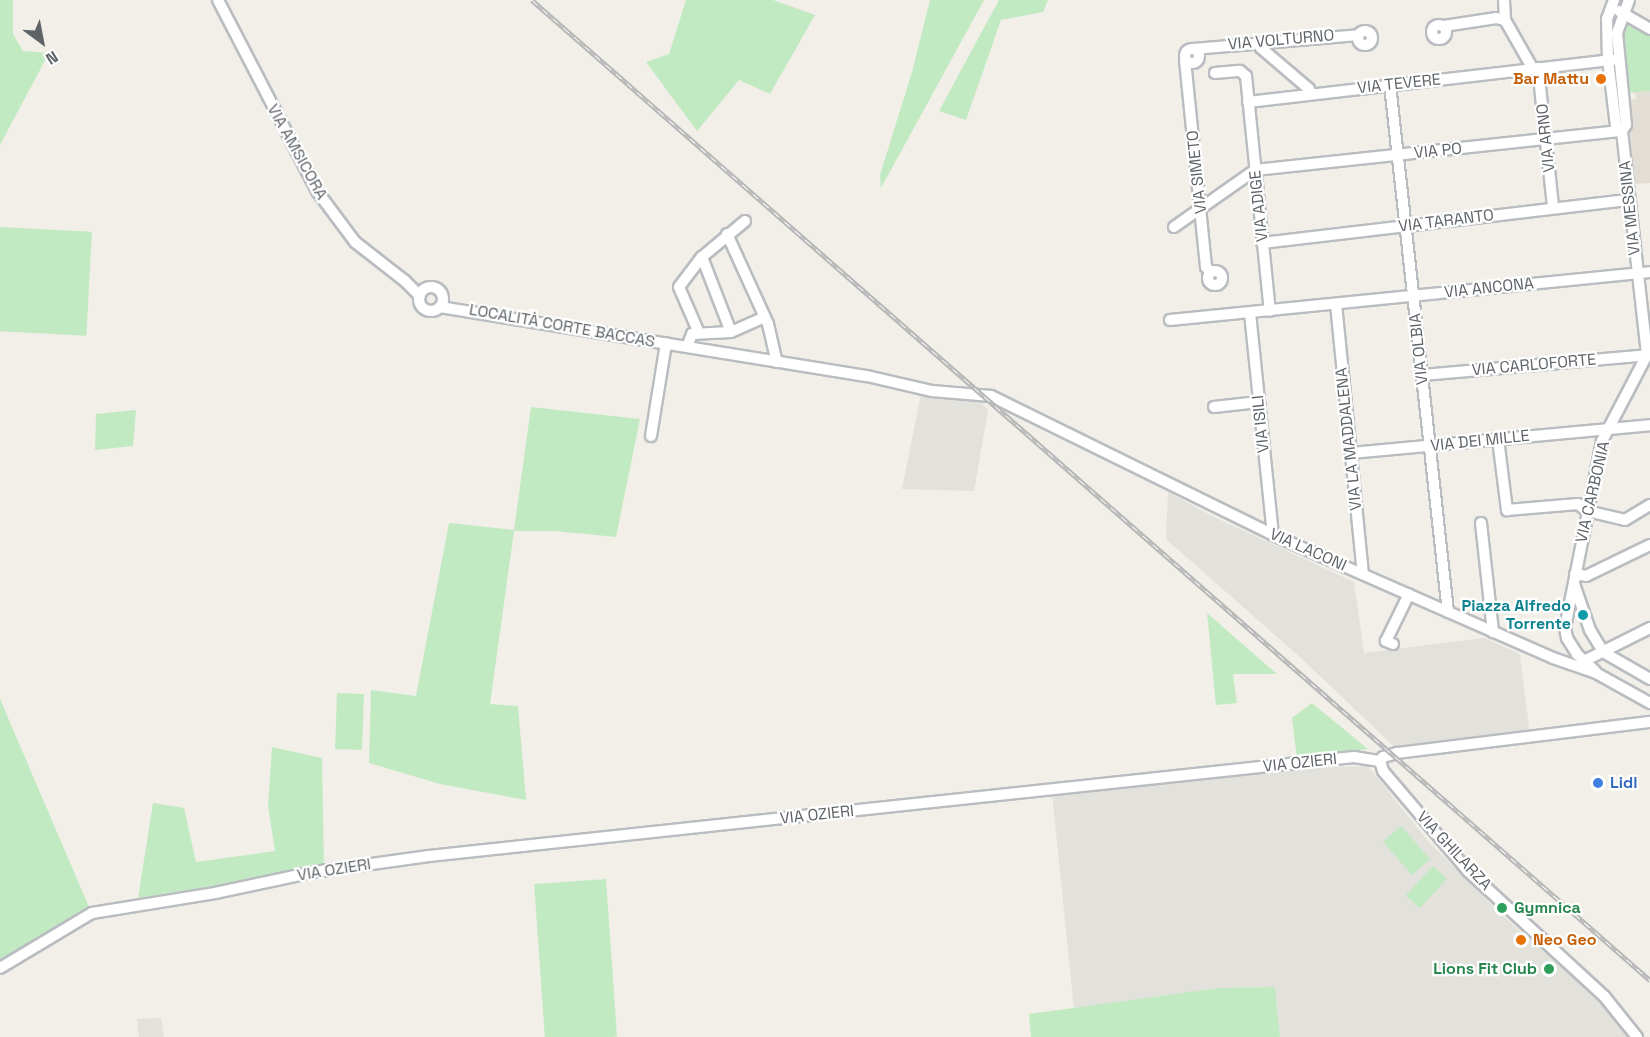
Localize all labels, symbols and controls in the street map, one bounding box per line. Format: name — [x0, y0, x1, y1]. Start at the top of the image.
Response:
north arrow — [12, 12, 72, 72]
street label: VIA VOLTURNO — [1227, 26, 1335, 54]
text: N — [42, 46, 62, 69]
place label: Bar Mattu — [1513, 69, 1589, 89]
street label: VIA TEVERE — [1356, 70, 1442, 98]
marker: Bar Mattu — [1594, 72, 1608, 86]
street label: VIA AMSICORA — [263, 101, 331, 203]
street label: VIA ARNO — [1533, 102, 1559, 174]
street label: VIA SIMETO — [1183, 129, 1211, 215]
street label: VIA PO — [1413, 139, 1463, 163]
street label: VIA MESSINA — [1615, 160, 1645, 256]
street label: VIA ADIGE — [1246, 169, 1272, 243]
street label: VIA TARANTO — [1397, 206, 1495, 236]
street label: VIA ANCONA — [1443, 274, 1535, 302]
street label: LOCALITÀ CORTE BACCAS — [467, 300, 657, 352]
street label: VIA OLBIA — [1406, 312, 1432, 386]
street label: VIA CARLOFORTE — [1471, 350, 1597, 380]
street label: VIA LA MADDALENA — [1332, 366, 1366, 512]
street label: VIA ISILI — [1248, 394, 1274, 454]
street label: VIA DEI MILLE — [1429, 426, 1531, 456]
street label: VIA CARBONIA — [1572, 439, 1614, 545]
street label: VIA LACONI — [1267, 525, 1349, 575]
place label: Piazza Alfredo Torrente — [1461, 596, 1571, 634]
marker: Piazza Alfredo Torrente — [1576, 608, 1590, 622]
street label: VIA OZIERI — [1262, 750, 1338, 776]
place label: Lidl — [1610, 773, 1637, 793]
marker: Lidl — [1591, 776, 1605, 790]
street label: VIA OZIERI — [779, 802, 855, 828]
street label: VIA GHILARZA — [1412, 807, 1496, 895]
street label: VIA OZIERI — [296, 855, 372, 885]
place label: Gymnica — [1514, 898, 1581, 918]
marker: Gymnica — [1495, 901, 1509, 915]
place label: Neo Geo — [1533, 930, 1596, 950]
marker: Neo Geo — [1514, 933, 1528, 947]
place label: Lions Fit Club — [1433, 959, 1537, 979]
marker: Lions Fit Club — [1542, 962, 1556, 976]

